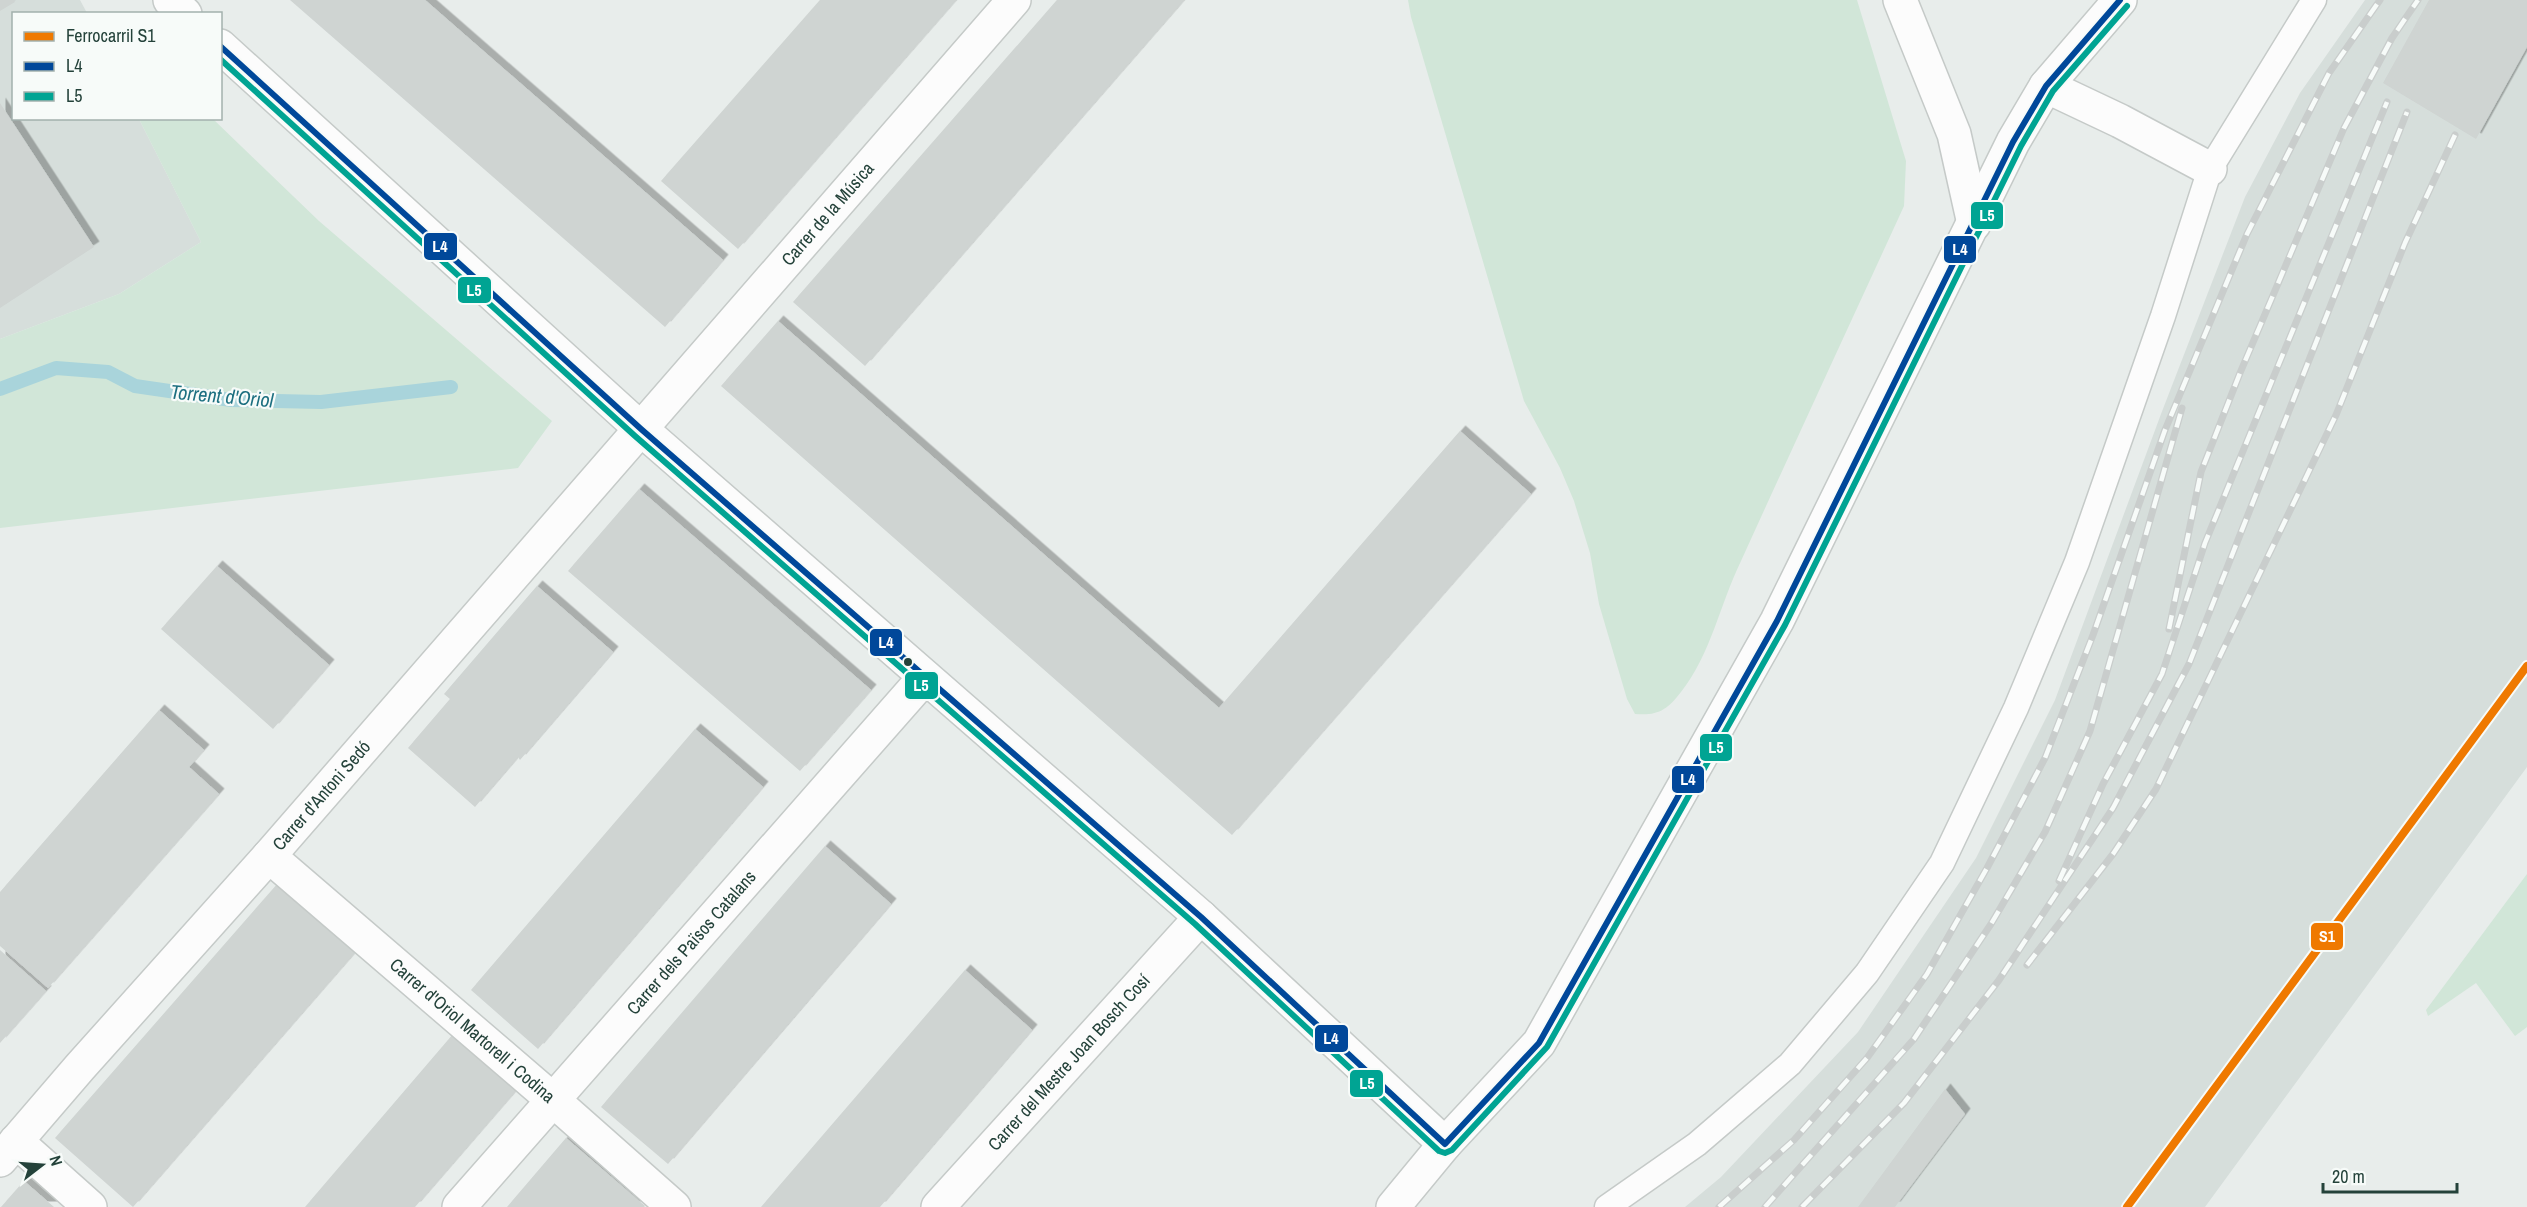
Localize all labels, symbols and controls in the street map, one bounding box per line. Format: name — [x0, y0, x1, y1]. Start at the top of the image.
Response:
legend — [12, 12, 222, 120]
text: Ferrocarril S1 — [66, 23, 156, 48]
text: L4 — [66, 53, 82, 78]
text: L5 — [66, 83, 82, 108]
street label: Carrer de la Música — [775, 157, 879, 271]
line badge: L5 — [1970, 201, 2004, 230]
text: L5 — [1979, 204, 1995, 226]
line badge: L4 — [423, 232, 458, 261]
text: L4 — [432, 235, 448, 257]
line badge: L4 — [1943, 235, 1977, 264]
text: L4 — [1952, 238, 1968, 260]
line badge: L5 — [457, 276, 492, 304]
text: L5 — [466, 279, 482, 301]
water label: Torrent d'Oriol — [170, 378, 275, 413]
line badge: L4 — [869, 628, 903, 657]
text: L4 — [878, 631, 894, 653]
unlabelled marker — [902, 656, 914, 668]
line badge: L5 — [904, 671, 939, 700]
text: L5 — [913, 674, 929, 696]
line badge: L5 — [1699, 733, 1733, 762]
street label: Carrer d'Antoni Sedó — [266, 735, 376, 856]
text: L5 — [1708, 736, 1724, 758]
line badge: L4 — [1671, 765, 1705, 794]
text: L4 — [1680, 768, 1696, 790]
street label: Carrer dels Països Catalans — [621, 865, 761, 1020]
line badge: S1 — [2310, 922, 2344, 951]
text: S1 — [2319, 925, 2336, 947]
street label: Carrer d'Oriol Martorell i Codina — [385, 952, 561, 1108]
street label: Carrer del Mestre Joan Bosch Cosí — [982, 968, 1156, 1156]
line badge: L4 — [1314, 1024, 1349, 1053]
text: L4 — [1323, 1027, 1339, 1049]
line badge: L5 — [1349, 1069, 1384, 1098]
text: L5 — [1359, 1072, 1375, 1094]
north arrow — [12, 1135, 72, 1195]
text: N — [44, 1153, 68, 1168]
scale bar — [2323, 1156, 2456, 1194]
text: 20 m — [2332, 1164, 2365, 1189]

